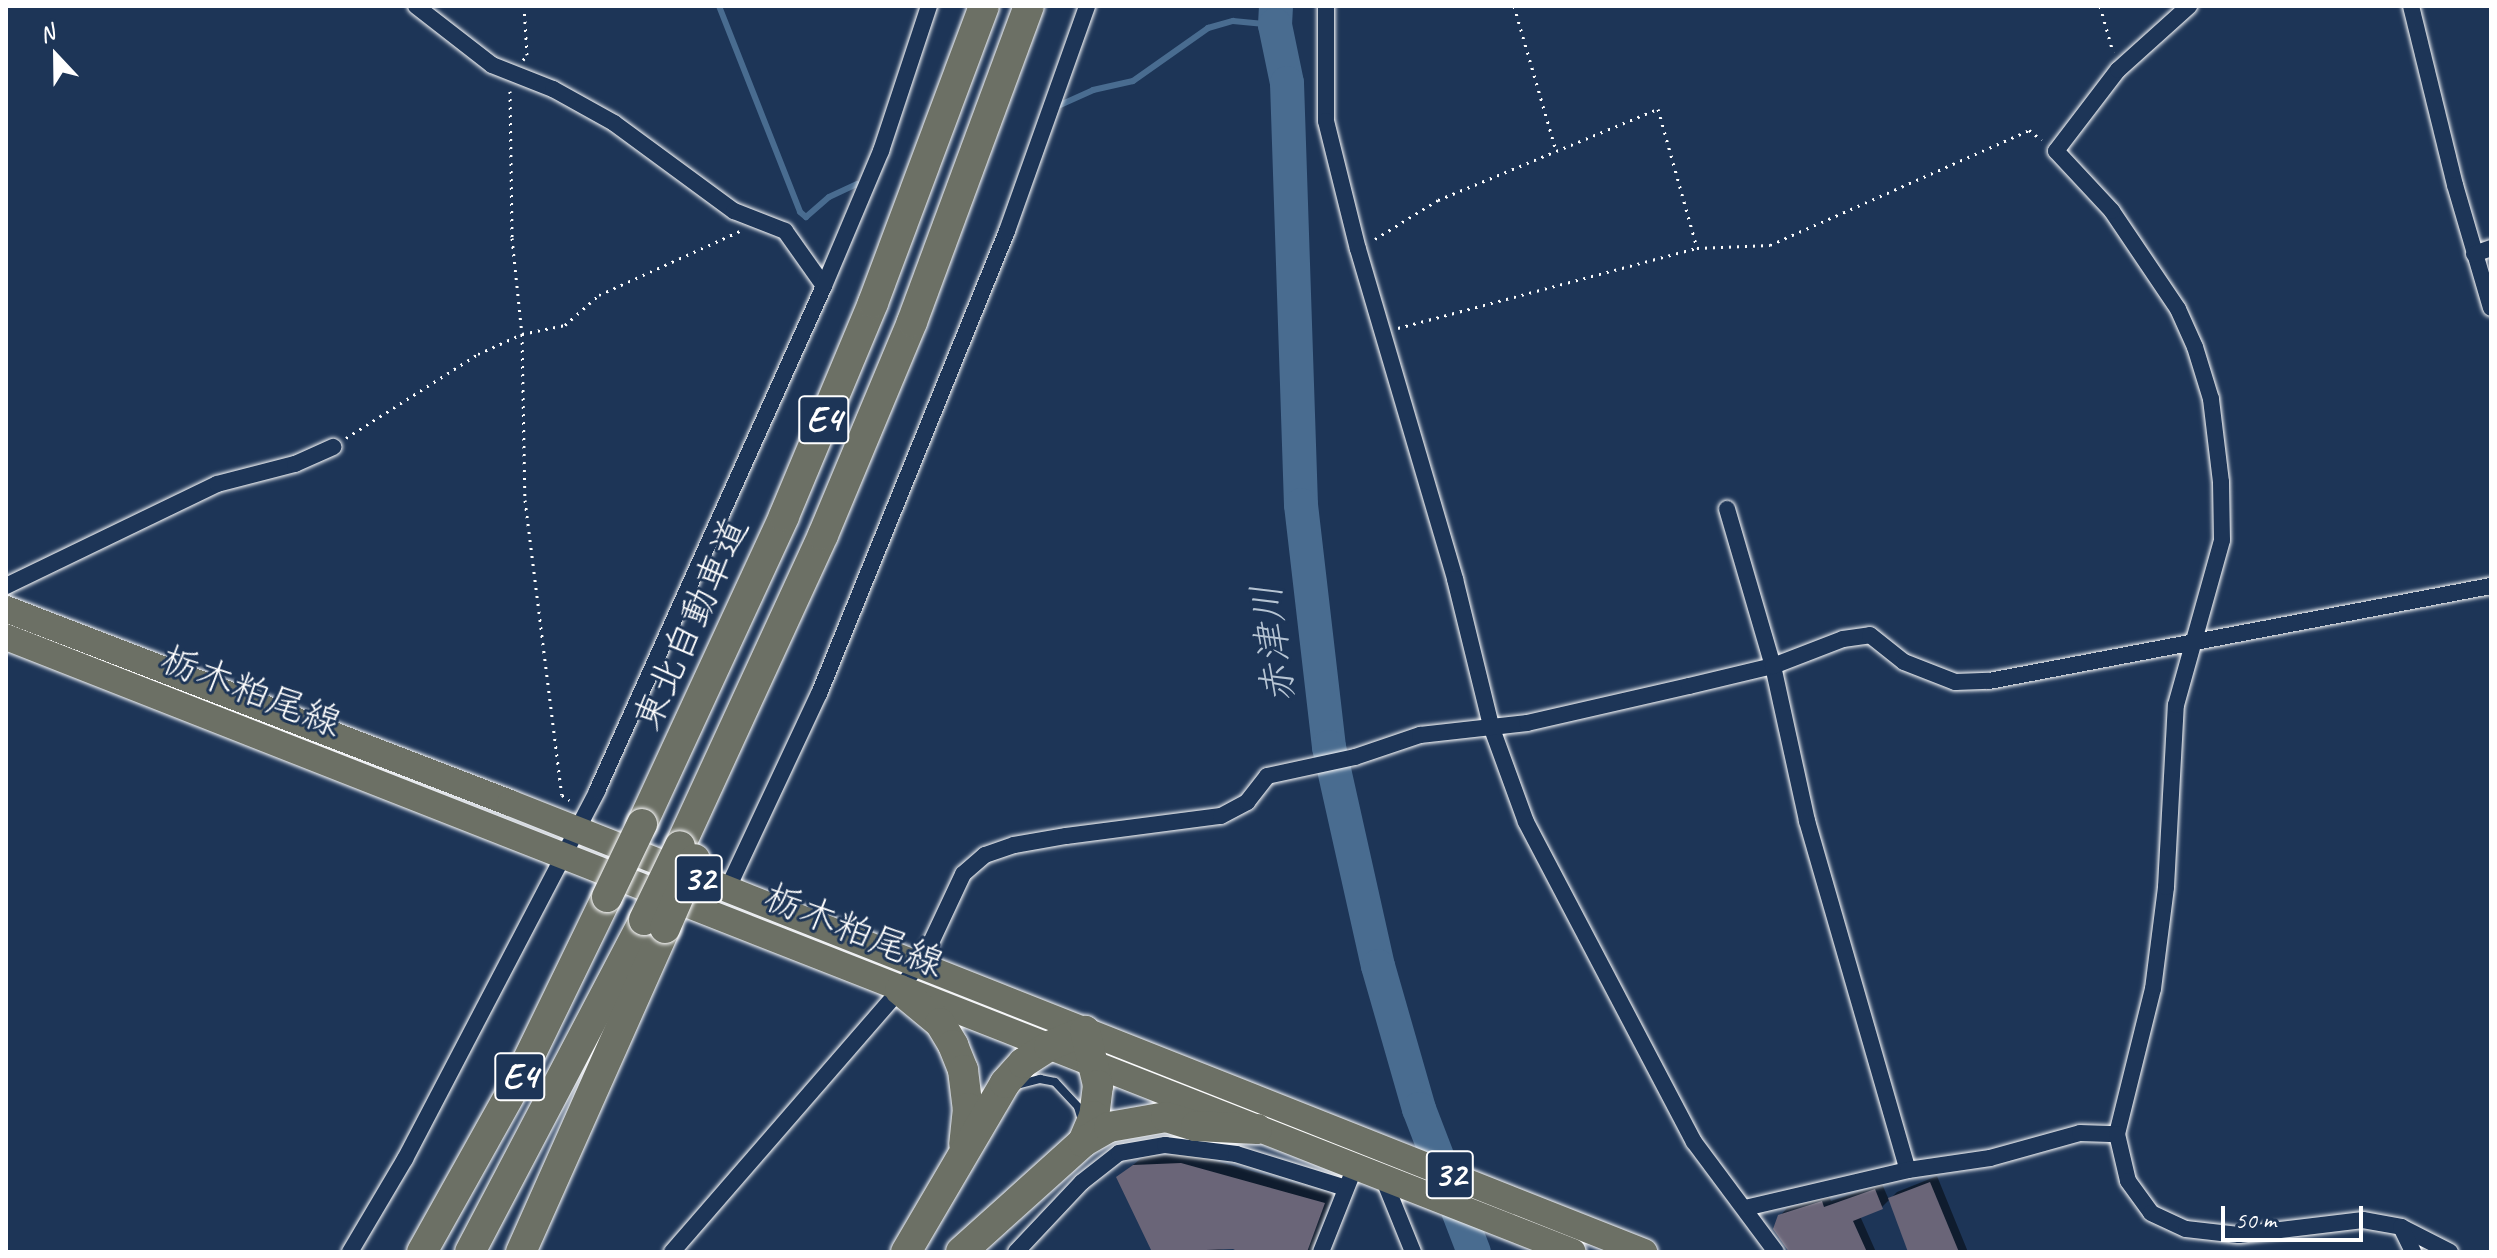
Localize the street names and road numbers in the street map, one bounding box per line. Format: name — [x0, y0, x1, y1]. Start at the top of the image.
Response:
road number: E4 — [798, 388, 850, 452]
street label: 東北自動車道 — [624, 511, 758, 737]
street label: 栃木粕尾線 — [154, 636, 348, 746]
road number: 32 — [673, 847, 725, 911]
street label: 栃木粕尾線 — [757, 873, 951, 987]
road number: E4 — [494, 1045, 546, 1109]
road number: 32 — [1424, 1143, 1476, 1207]

